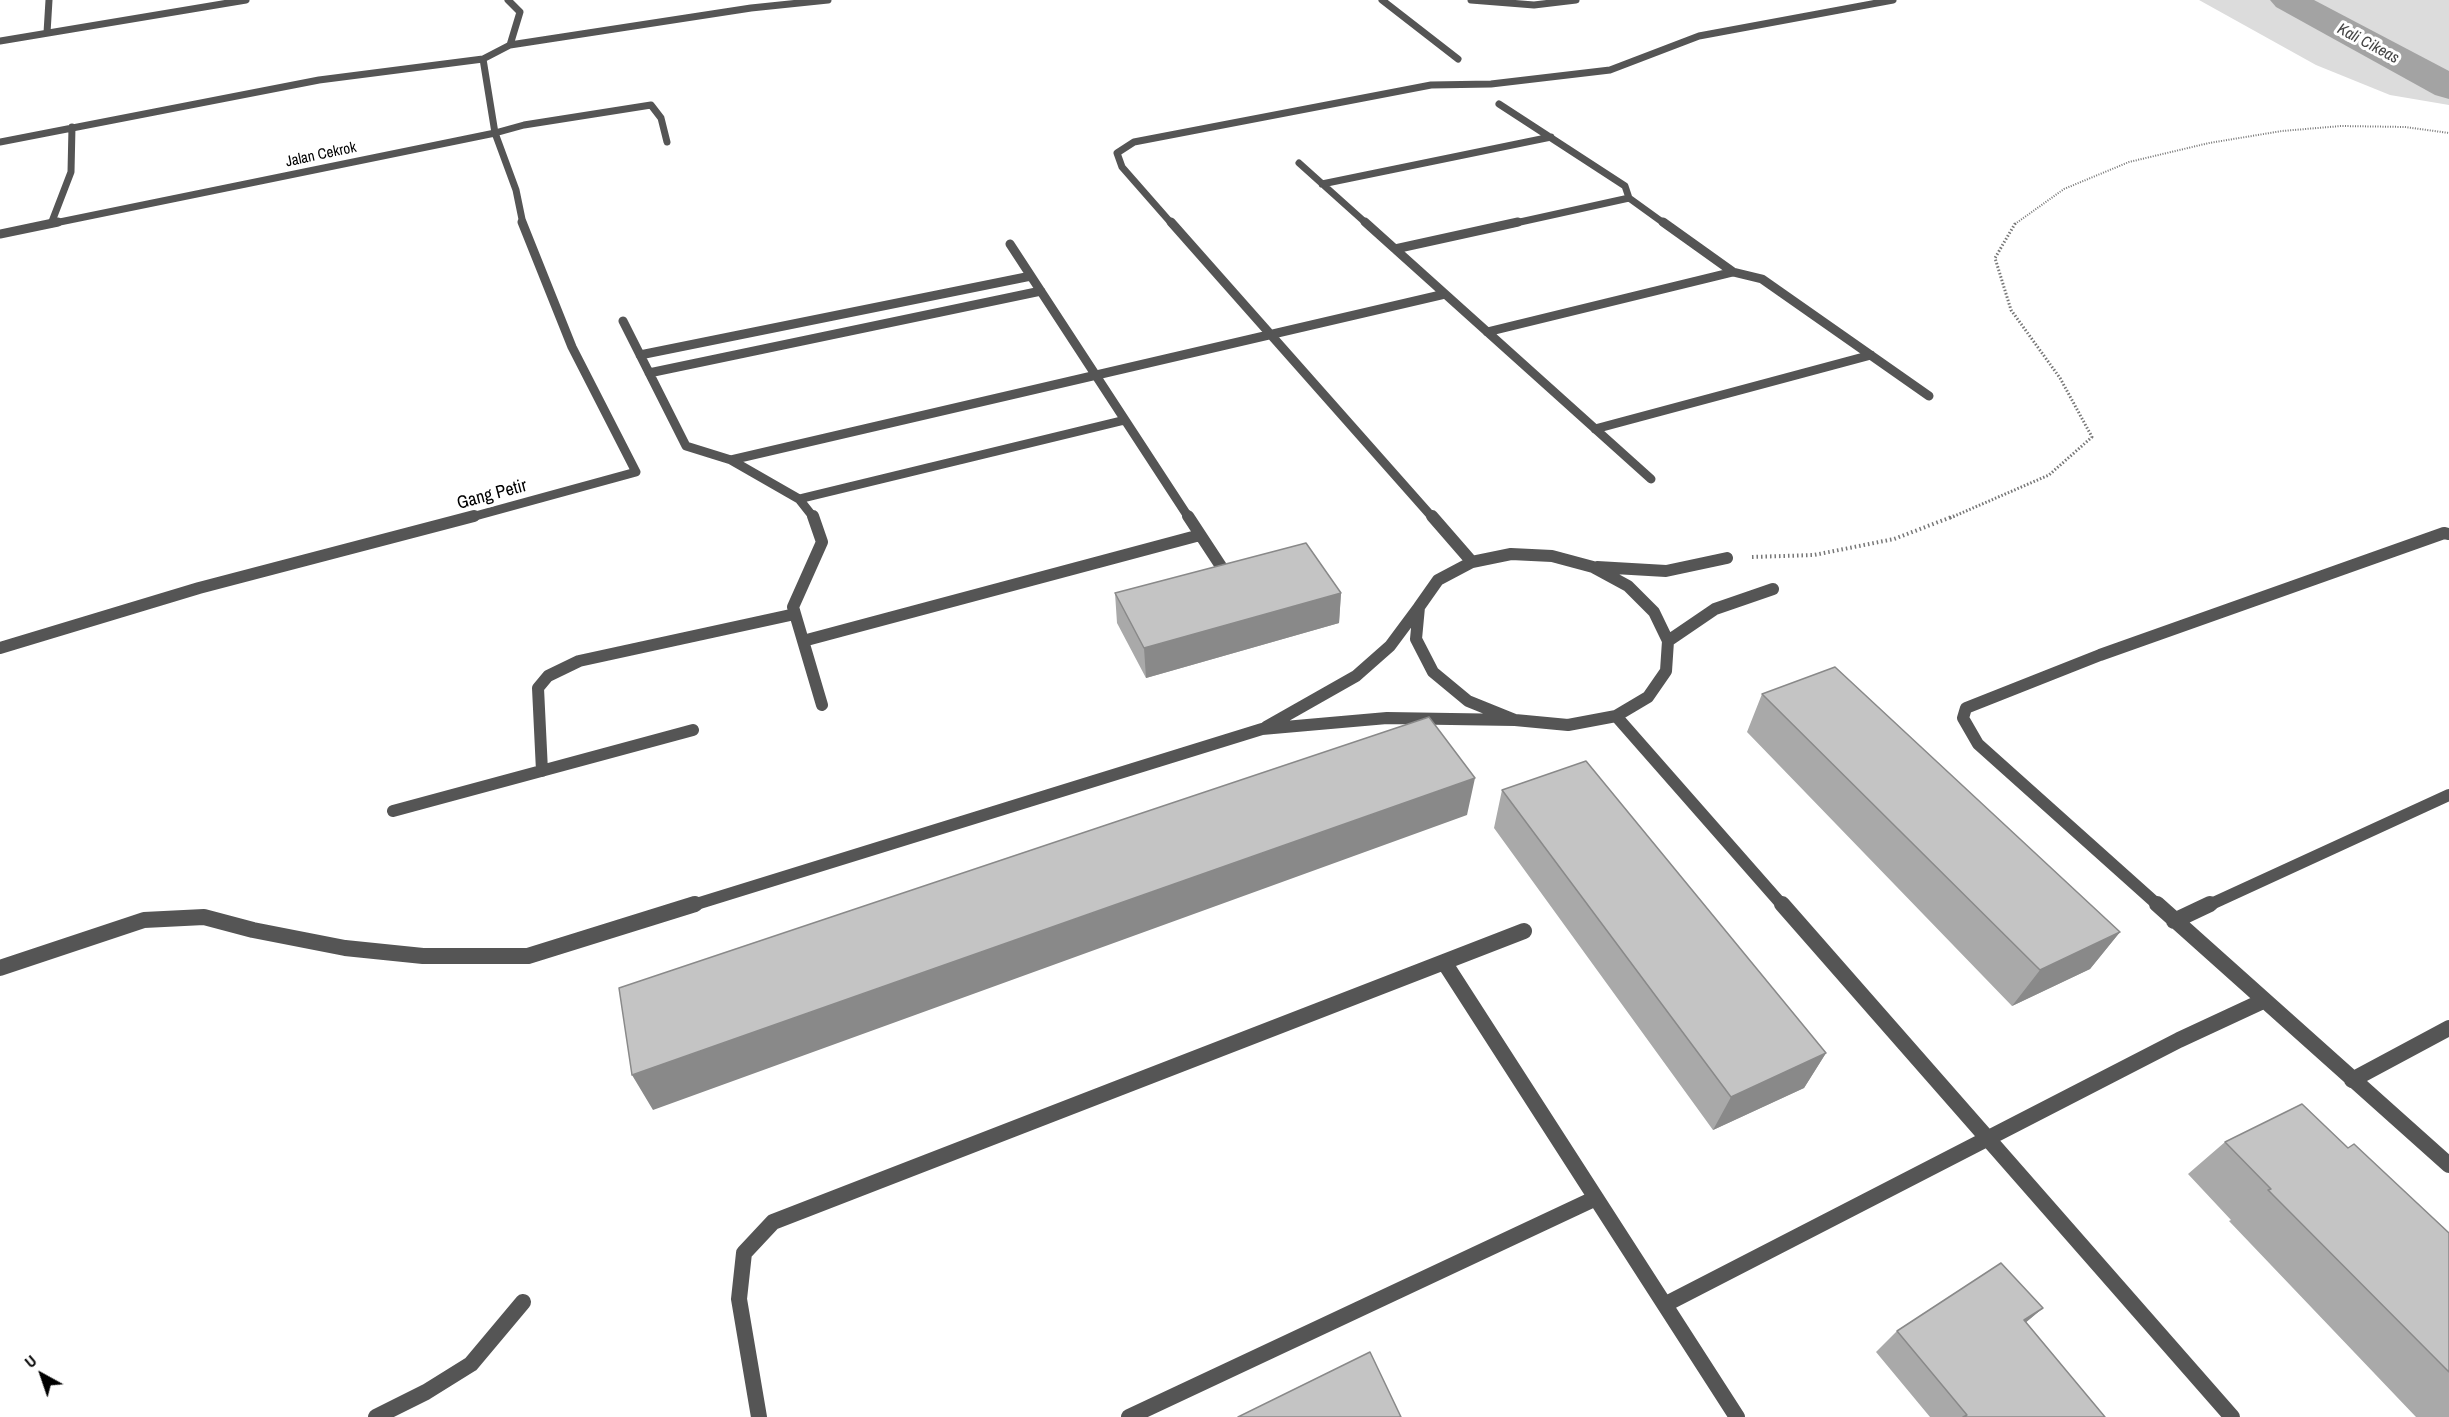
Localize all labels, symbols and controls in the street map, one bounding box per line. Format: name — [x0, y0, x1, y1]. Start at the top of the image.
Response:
water label: Kali Cikeas — [2334, 20, 2402, 68]
street label: Jalan Cekrok — [284, 139, 358, 171]
street label: Gang Petir — [455, 475, 529, 515]
north arrow — [12, 1345, 72, 1405]
text: U — [20, 1350, 41, 1373]

